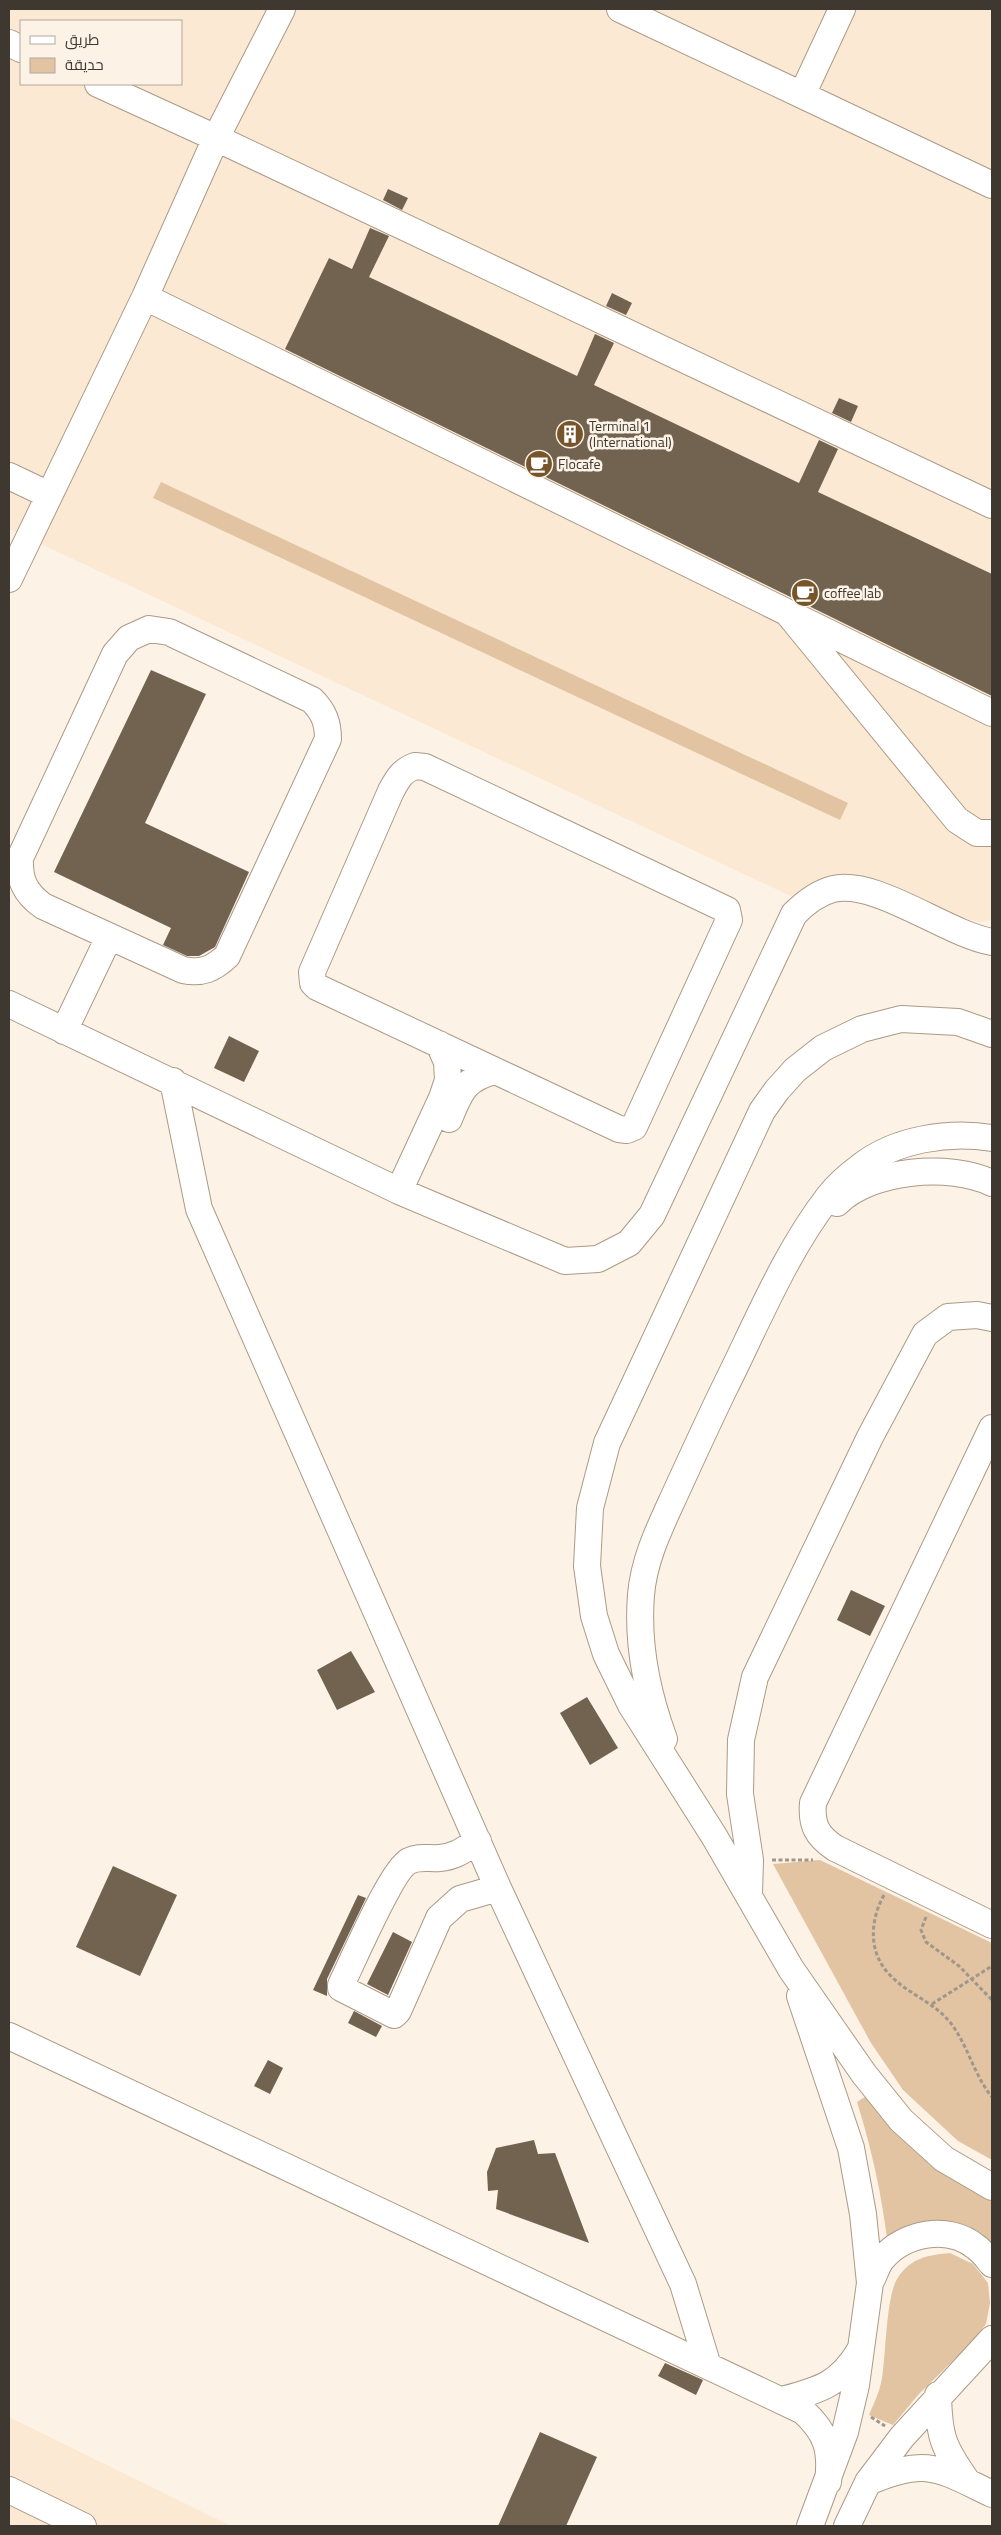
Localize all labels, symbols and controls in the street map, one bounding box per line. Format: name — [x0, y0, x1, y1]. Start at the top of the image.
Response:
legend — [20, 20, 182, 85]
text: طريق — [65, 28, 99, 51]
text: حديقة — [65, 53, 104, 76]
place label: Terminal 1 (International) — [589, 415, 672, 452]
building icon: Terminal 1 (International) — [555, 419, 585, 449]
cafe icon: Flocafe — [524, 449, 554, 479]
place label: Flocafe — [558, 453, 601, 474]
cafe icon: coffee lab — [790, 578, 820, 608]
place label: coffee lab — [824, 582, 881, 603]

